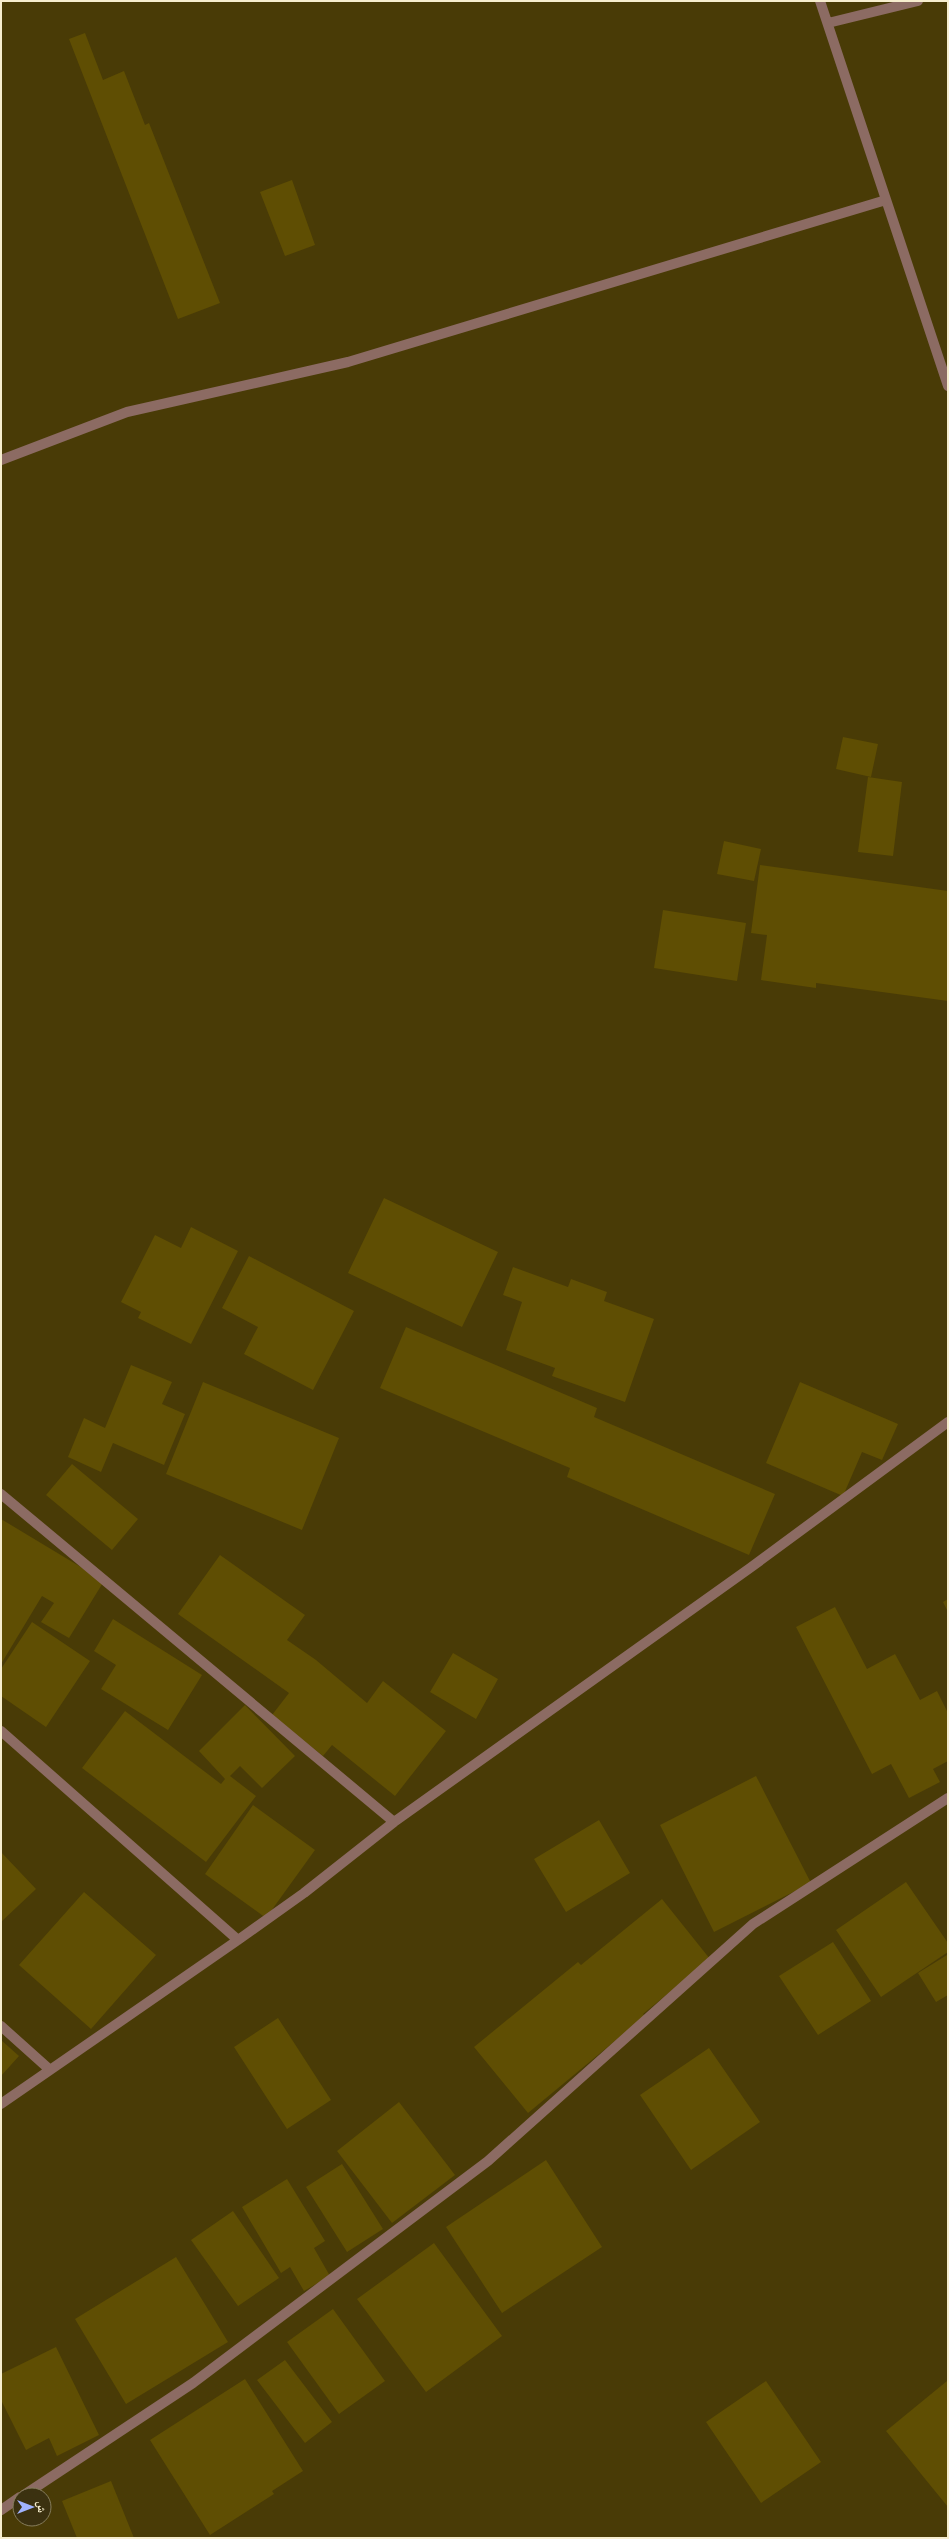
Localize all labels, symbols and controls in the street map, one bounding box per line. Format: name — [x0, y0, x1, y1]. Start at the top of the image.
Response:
north arrow — [12, 2487, 52, 2527]
text: ش — [34, 2501, 49, 2513]

